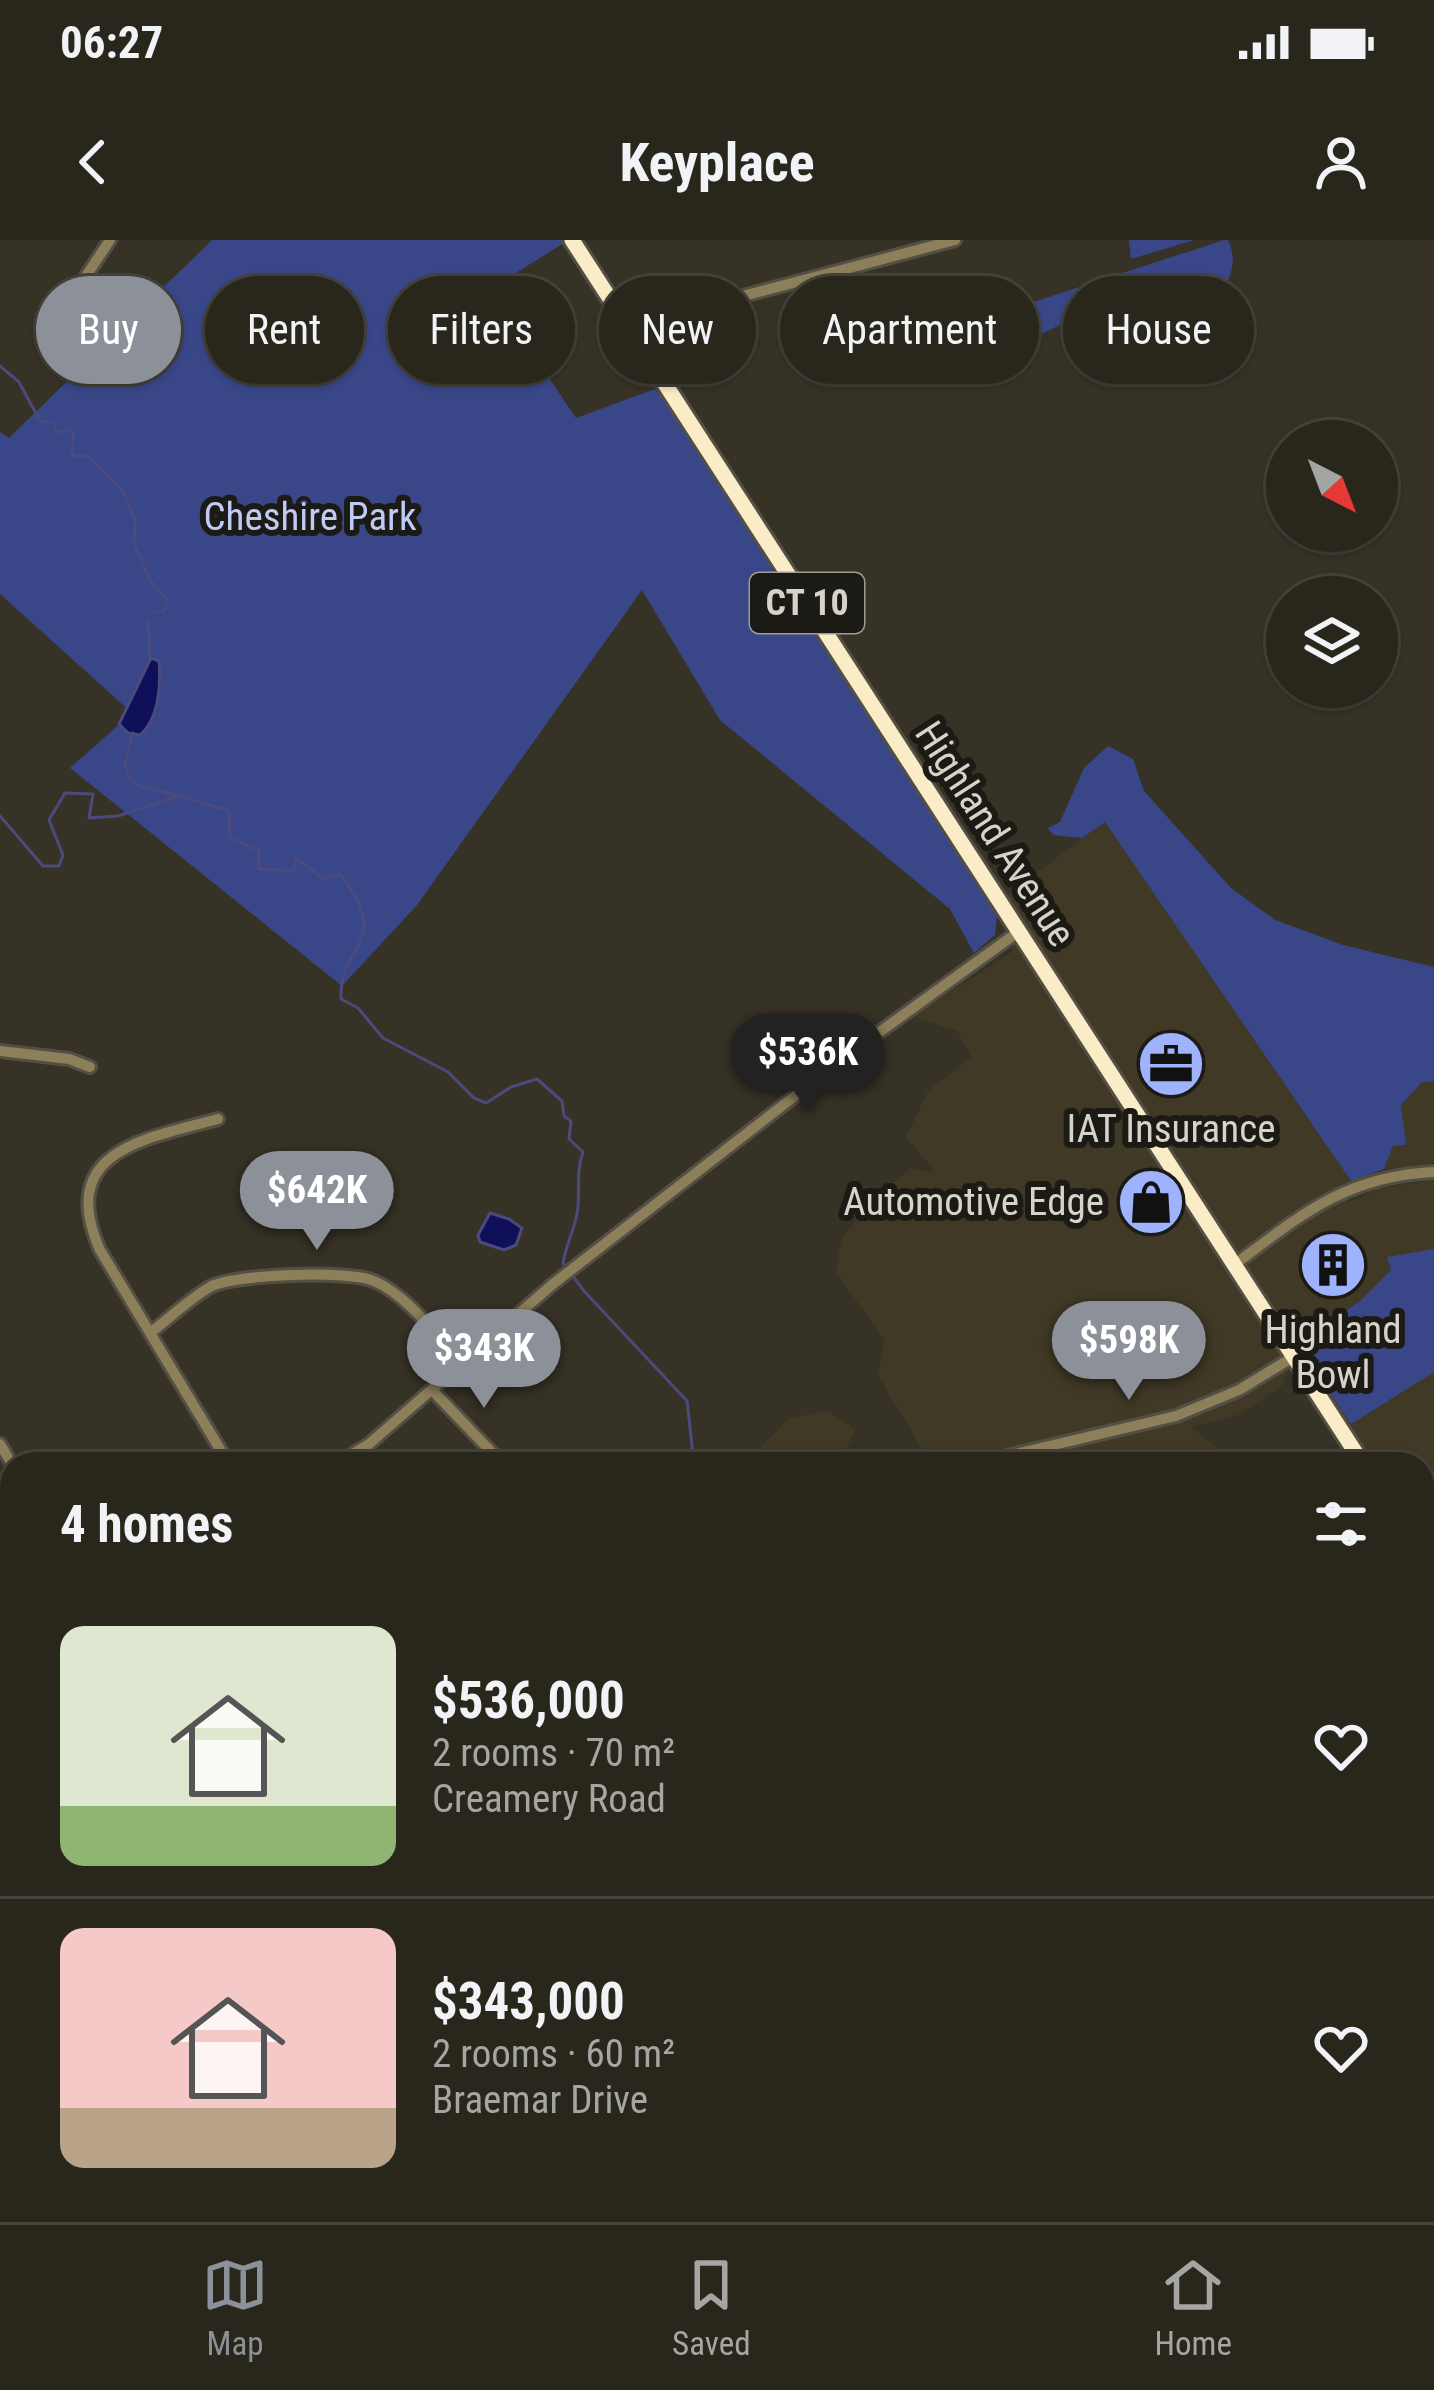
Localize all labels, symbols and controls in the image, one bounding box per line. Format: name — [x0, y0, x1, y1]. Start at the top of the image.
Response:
text: 06:27 — [60, 16, 163, 69]
icon: back — [60, 129, 126, 195]
icon: person — [1308, 129, 1374, 195]
text: Keyplace — [619, 131, 815, 194]
chip: Buy — [36, 276, 181, 384]
chip: Rent — [205, 276, 364, 384]
chip: Filters — [388, 276, 575, 384]
chip: New — [599, 276, 756, 384]
chip: Apartment — [780, 276, 1039, 384]
chip: House — [1063, 276, 1254, 384]
north arrow — [1266, 420, 1398, 552]
map controls — [1266, 420, 1398, 708]
park label: Cheshire Park — [203, 494, 417, 540]
road number: CT 10 — [750, 573, 864, 633]
button: layers — [1266, 576, 1398, 708]
street label: Highland Avenue — [905, 713, 1085, 955]
pin: $536K — [724, 1013, 892, 1115]
text: $536K — [758, 1029, 858, 1075]
office icon: IAT Insurance — [1136, 1029, 1206, 1099]
place label: IAT Insurance — [1067, 1106, 1275, 1152]
pin: $642K — [233, 1151, 401, 1253]
text: $642K — [267, 1167, 367, 1213]
shop icon: Automotive Edge — [1116, 1167, 1186, 1237]
place label: Automotive Edge — [843, 1179, 1104, 1225]
building icon: Highland Bowl — [1298, 1230, 1368, 1300]
pin: $598K — [1045, 1301, 1213, 1403]
place label: Highland Bowl — [1264, 1307, 1402, 1398]
pin: $343K — [400, 1309, 568, 1411]
text: $598K — [1079, 1317, 1179, 1363]
text: $343K — [434, 1325, 534, 1371]
icon: filters — [1308, 1491, 1374, 1557]
text: 4 homes — [60, 1495, 233, 1554]
text: $536,000 — [432, 1671, 625, 1730]
icon: home — [156, 1674, 300, 1818]
icon: heart — [1308, 1713, 1374, 1779]
text: 2 rooms · 70 m² — [432, 1730, 675, 1776]
text: Creamery Road — [432, 1776, 666, 1822]
text: $343,000 — [432, 1972, 625, 2031]
icon: home — [156, 1976, 300, 2120]
icon: heart — [1308, 2015, 1374, 2081]
text: 2 rooms · 60 m² — [432, 2031, 675, 2077]
text: Braemar Drive — [432, 2077, 648, 2123]
tab: Map — [202, 2252, 268, 2363]
tab: Saved — [672, 2252, 751, 2363]
tab: Home — [1155, 2252, 1232, 2363]

